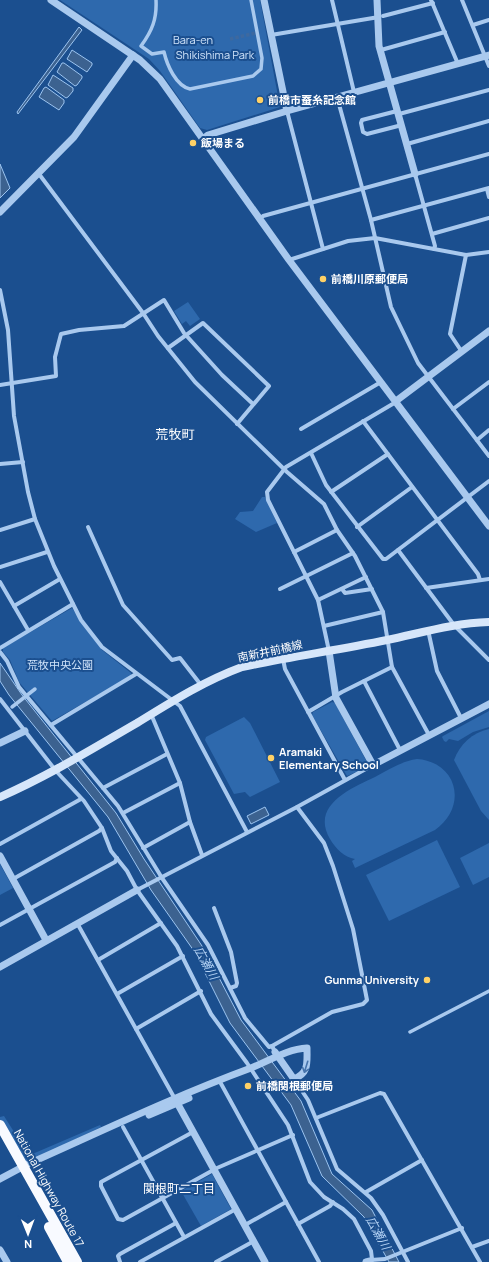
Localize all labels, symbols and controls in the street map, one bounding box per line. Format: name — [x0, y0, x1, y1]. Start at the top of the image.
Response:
park label: Bara-en — [173, 32, 213, 47]
park label: Shikishima Park — [176, 47, 255, 62]
place label: 前橋市蚕糸記念館 — [268, 92, 356, 107]
marker: 前橋市蚕糸記念館 — [255, 95, 265, 105]
place label: 飯場まる — [200, 135, 245, 150]
marker: 飯場まる — [188, 138, 198, 148]
place label: 前橋川原郵便局 — [331, 271, 408, 286]
marker: 前橋川原郵便局 — [318, 274, 328, 284]
district label: 荒牧町 — [155, 425, 195, 443]
street label: 南新井前橋線 — [236, 636, 304, 665]
park label: 荒牧中央公園 — [27, 657, 93, 672]
place label: Aramaki Elementary School — [279, 744, 379, 772]
marker: Aramaki Elementary School — [266, 753, 276, 763]
water label: 広瀬川 — [190, 943, 224, 984]
place label: Gunma University — [324, 972, 420, 987]
marker: Gunma University — [422, 975, 432, 985]
one-way arrow — [302, 1060, 309, 1073]
place label: 前橋関根郵便局 — [256, 1078, 333, 1093]
marker: 前橋関根郵便局 — [243, 1081, 253, 1091]
street label: National Highway Route 17 — [11, 1127, 87, 1249]
district label: 関根町二丁目 — [143, 1180, 215, 1197]
water label: 広瀬川 — [362, 1213, 396, 1254]
north arrow — [8, 1214, 48, 1254]

